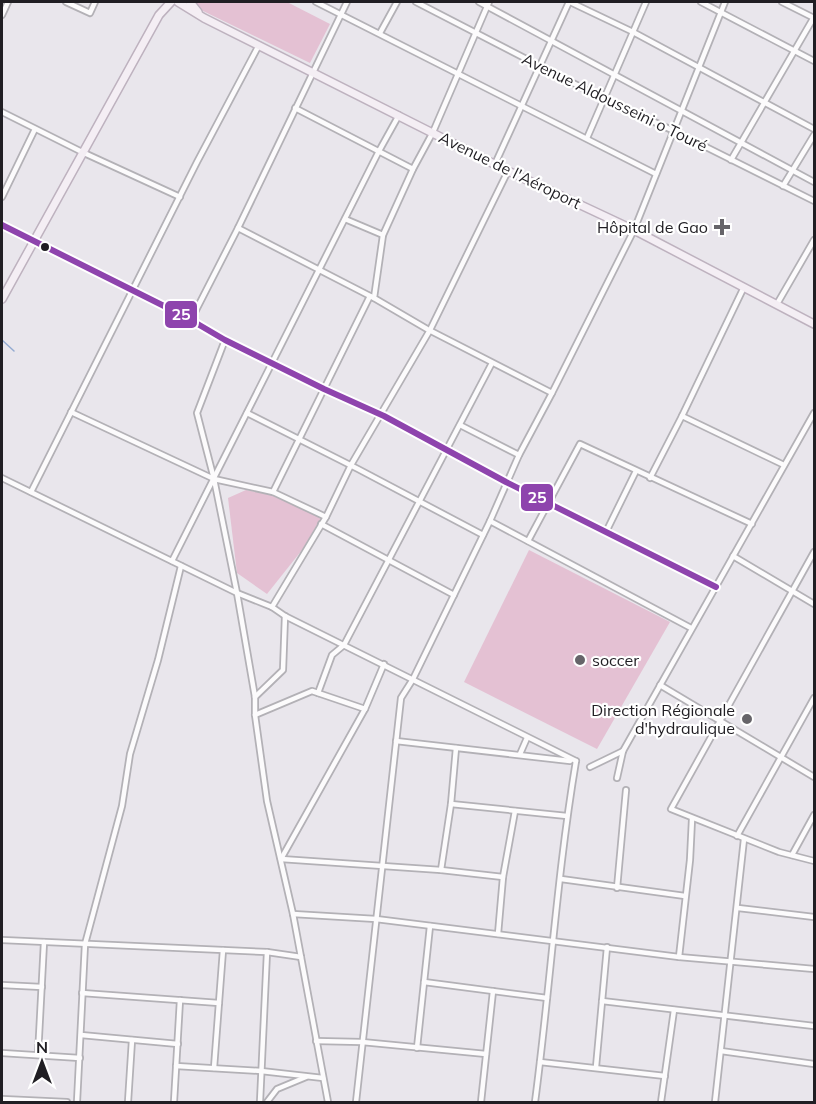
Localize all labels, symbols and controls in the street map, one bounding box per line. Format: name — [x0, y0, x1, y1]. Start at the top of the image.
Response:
street label: Avenue Aldousseini o Touré — [519, 48, 711, 156]
street label: Avenue de l'Aéroport — [436, 127, 585, 213]
place label: Hôpital de Gao — [597, 217, 708, 237]
marker: Hôpital de Gao — [713, 218, 731, 236]
unlabelled marker — [39, 241, 51, 253]
line badge: 25 — [164, 300, 198, 329]
text: 25 — [171, 304, 191, 324]
line badge: 25 — [520, 483, 554, 512]
text: 25 — [527, 487, 547, 507]
place label: soccer — [592, 650, 639, 670]
marker: soccer — [573, 653, 587, 667]
place label: Direction Régionale d'hydraulique — [591, 700, 735, 738]
marker: Direction Régionale d'hydraulique — [740, 712, 754, 726]
north arrow — [12, 1032, 72, 1092]
text: N — [36, 1037, 48, 1057]

